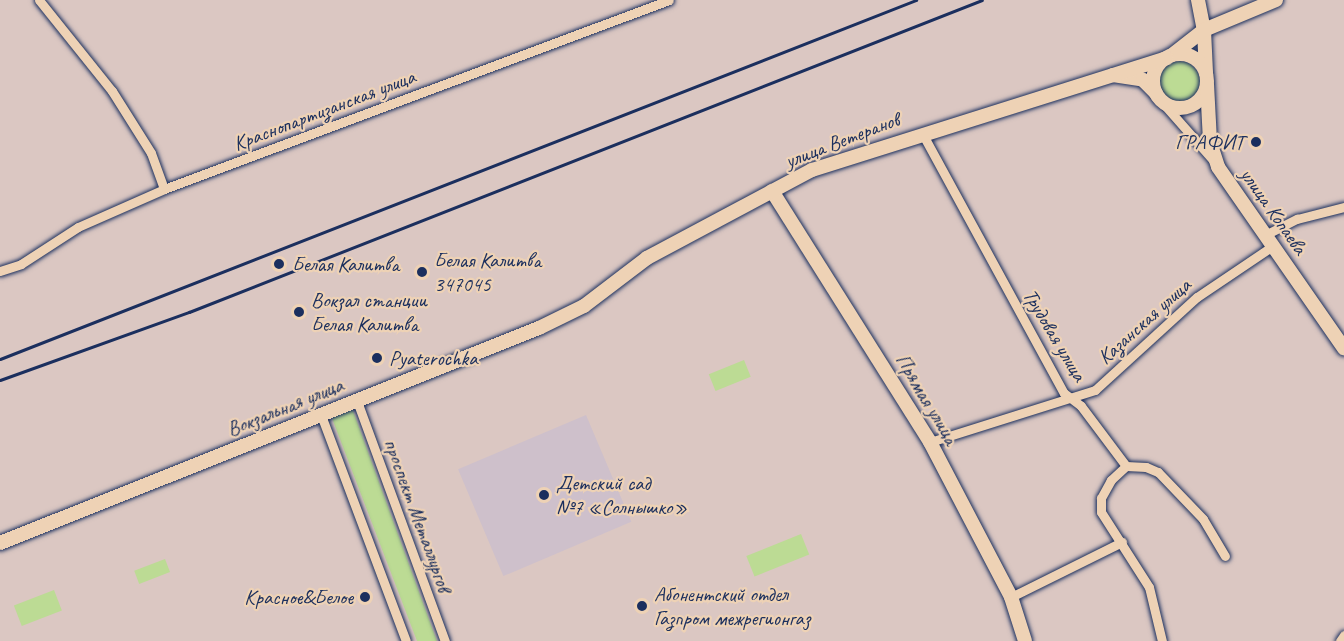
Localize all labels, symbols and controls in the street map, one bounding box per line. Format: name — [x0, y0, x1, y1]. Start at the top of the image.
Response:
street label: Краснопартизанская улица — [229, 63, 419, 157]
street label: улица Ветеранов — [782, 107, 902, 173]
place label: ГРАФИТ — [1175, 129, 1244, 155]
marker: ГРАФИТ — [1249, 135, 1263, 149]
street label: улица Копаева — [1235, 163, 1313, 259]
place label: Белая Калитва 347045 — [434, 247, 543, 297]
place label: Белая Калитва — [292, 251, 401, 277]
marker: Белая Калитва — [270, 255, 288, 273]
marker: Белая Калитва 347045 — [415, 265, 429, 279]
street label: Казанская улица — [1091, 272, 1197, 370]
street label: Трудовая улица — [1017, 284, 1093, 386]
place label: Вокзал станции Белая Калитва — [311, 287, 427, 337]
marker: Вокзал станции Белая Калитва — [292, 305, 306, 319]
place label: Pyaterochka — [389, 345, 477, 371]
street label: Прямая улица — [890, 349, 964, 449]
marker: Pyaterochka — [370, 351, 384, 365]
street label: Вокзальная улица — [223, 372, 347, 442]
street label: проспект Металлургов — [379, 436, 457, 594]
place label: Детский сад №7 «Солнышко» — [556, 470, 687, 520]
marker: Детский сад №7 «Солнышко» — [537, 488, 551, 502]
place label: Абонентский отдел Газпром межрегионгаз — [654, 581, 806, 631]
place label: Красное&Белое — [244, 584, 353, 610]
marker: Красное&Белое — [358, 590, 372, 604]
marker: Абонентский отдел Газпром межрегионгаз — [635, 599, 649, 613]

